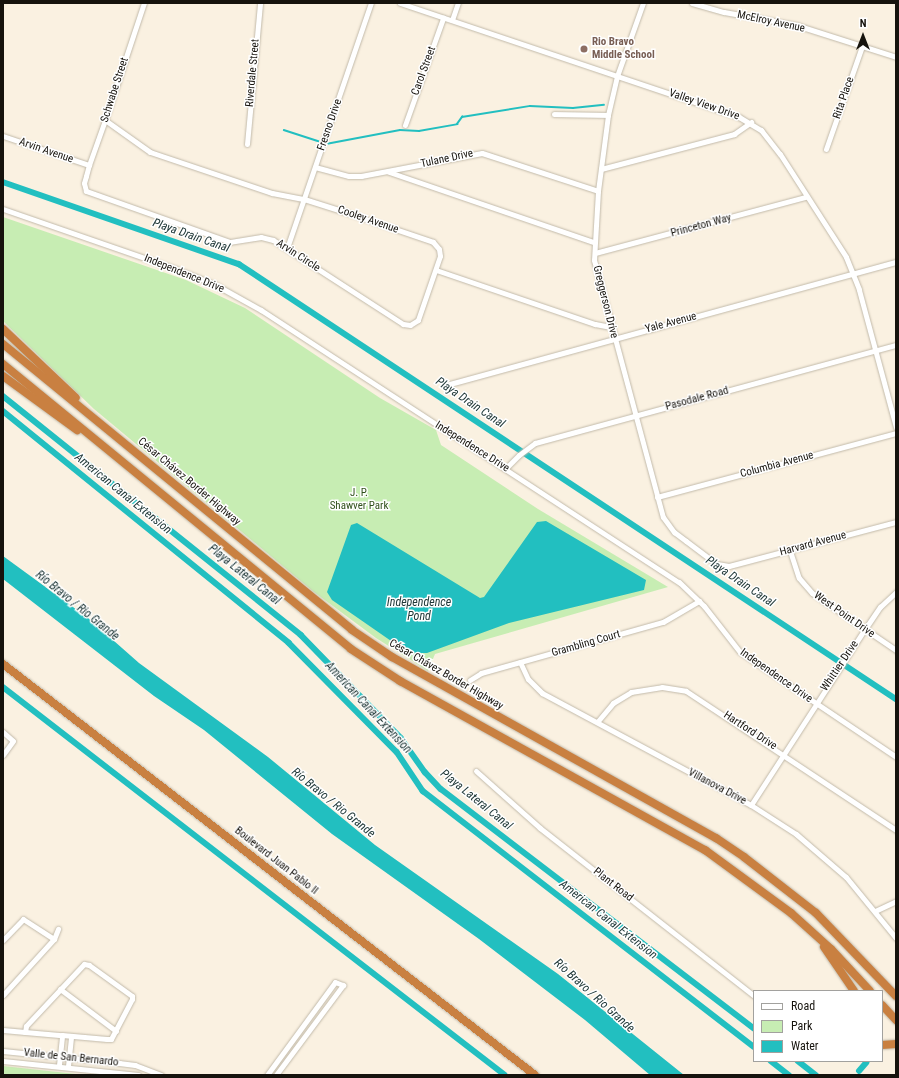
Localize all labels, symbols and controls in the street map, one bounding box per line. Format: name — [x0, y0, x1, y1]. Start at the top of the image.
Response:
street label: McElroy Avenue — [736, 8, 806, 36]
north arrow — [843, 16, 883, 56]
text: N — [860, 17, 866, 30]
place label: Rio Bravo Middle School — [592, 36, 655, 62]
street label: Riverdale Street — [243, 38, 263, 108]
marker: Rio Bravo Middle School — [579, 44, 589, 54]
street label: Carol Street — [409, 45, 439, 97]
street label: Schwabe Street — [98, 56, 132, 124]
street label: Rita Place — [831, 75, 857, 121]
street label: Valley View Drive — [667, 87, 741, 123]
street label: Fresno Drive — [315, 97, 345, 153]
street label: Arvin Avenue — [17, 136, 75, 166]
street label: Tulane Drive — [420, 147, 474, 171]
street label: Cooley Avenue — [336, 203, 400, 237]
street label: Princeton Way — [669, 212, 733, 240]
water label: Playa Drain Canal — [151, 216, 231, 256]
street label: Arvin Circle — [274, 237, 322, 275]
street label: Independence Drive — [142, 252, 226, 296]
street label: Greggerson Drive — [590, 264, 620, 340]
street label: Yale Avenue — [644, 310, 698, 336]
water label: Playa Drain Canal — [433, 375, 507, 431]
street label: Pasodale Road — [664, 384, 730, 414]
street label: Independence Drive — [432, 419, 512, 475]
street label: César Chávez Border Highway — [135, 435, 243, 529]
street label: Columbia Avenue — [739, 449, 815, 481]
water label: American Canal Extension — [72, 451, 174, 537]
park label: J. P. Shawver Park — [330, 487, 388, 513]
street label: Harvard Avenue — [778, 529, 848, 559]
water label: Playa Lateral Canal — [205, 542, 283, 608]
water label: Playa Drain Canal — [703, 554, 777, 610]
water label: Río Bravo / Rio Grande — [32, 568, 122, 644]
street label: West Point Drive — [811, 589, 877, 641]
water label: Independence Pond — [387, 596, 451, 624]
street label: Grambling Court — [550, 628, 622, 660]
street label: César Chávez Border Highway — [387, 637, 505, 713]
street label: Whittier Drive — [818, 638, 862, 694]
street label: Independence Drive — [737, 646, 815, 706]
water label: American Canal Extension — [322, 659, 414, 757]
street label: Hartford Drive — [721, 709, 779, 753]
water label: Río Bravo / Rio Grande — [288, 765, 378, 841]
street label: Villanova Drive — [686, 766, 748, 808]
water label: Playa Lateral Canal — [437, 767, 515, 833]
street label: Boulevard Juan Pablo II — [232, 824, 320, 898]
street label: Plant Road — [590, 865, 636, 905]
water label: American Canal Extension — [556, 877, 660, 963]
water label: Río Bravo / Rio Grande — [551, 956, 637, 1036]
legend — [753, 990, 883, 1062]
text: Road — [791, 999, 815, 1013]
text: Park — [791, 1019, 812, 1033]
text: Water — [791, 1039, 819, 1053]
street label: Valle de San Bernardo — [23, 1046, 119, 1070]

